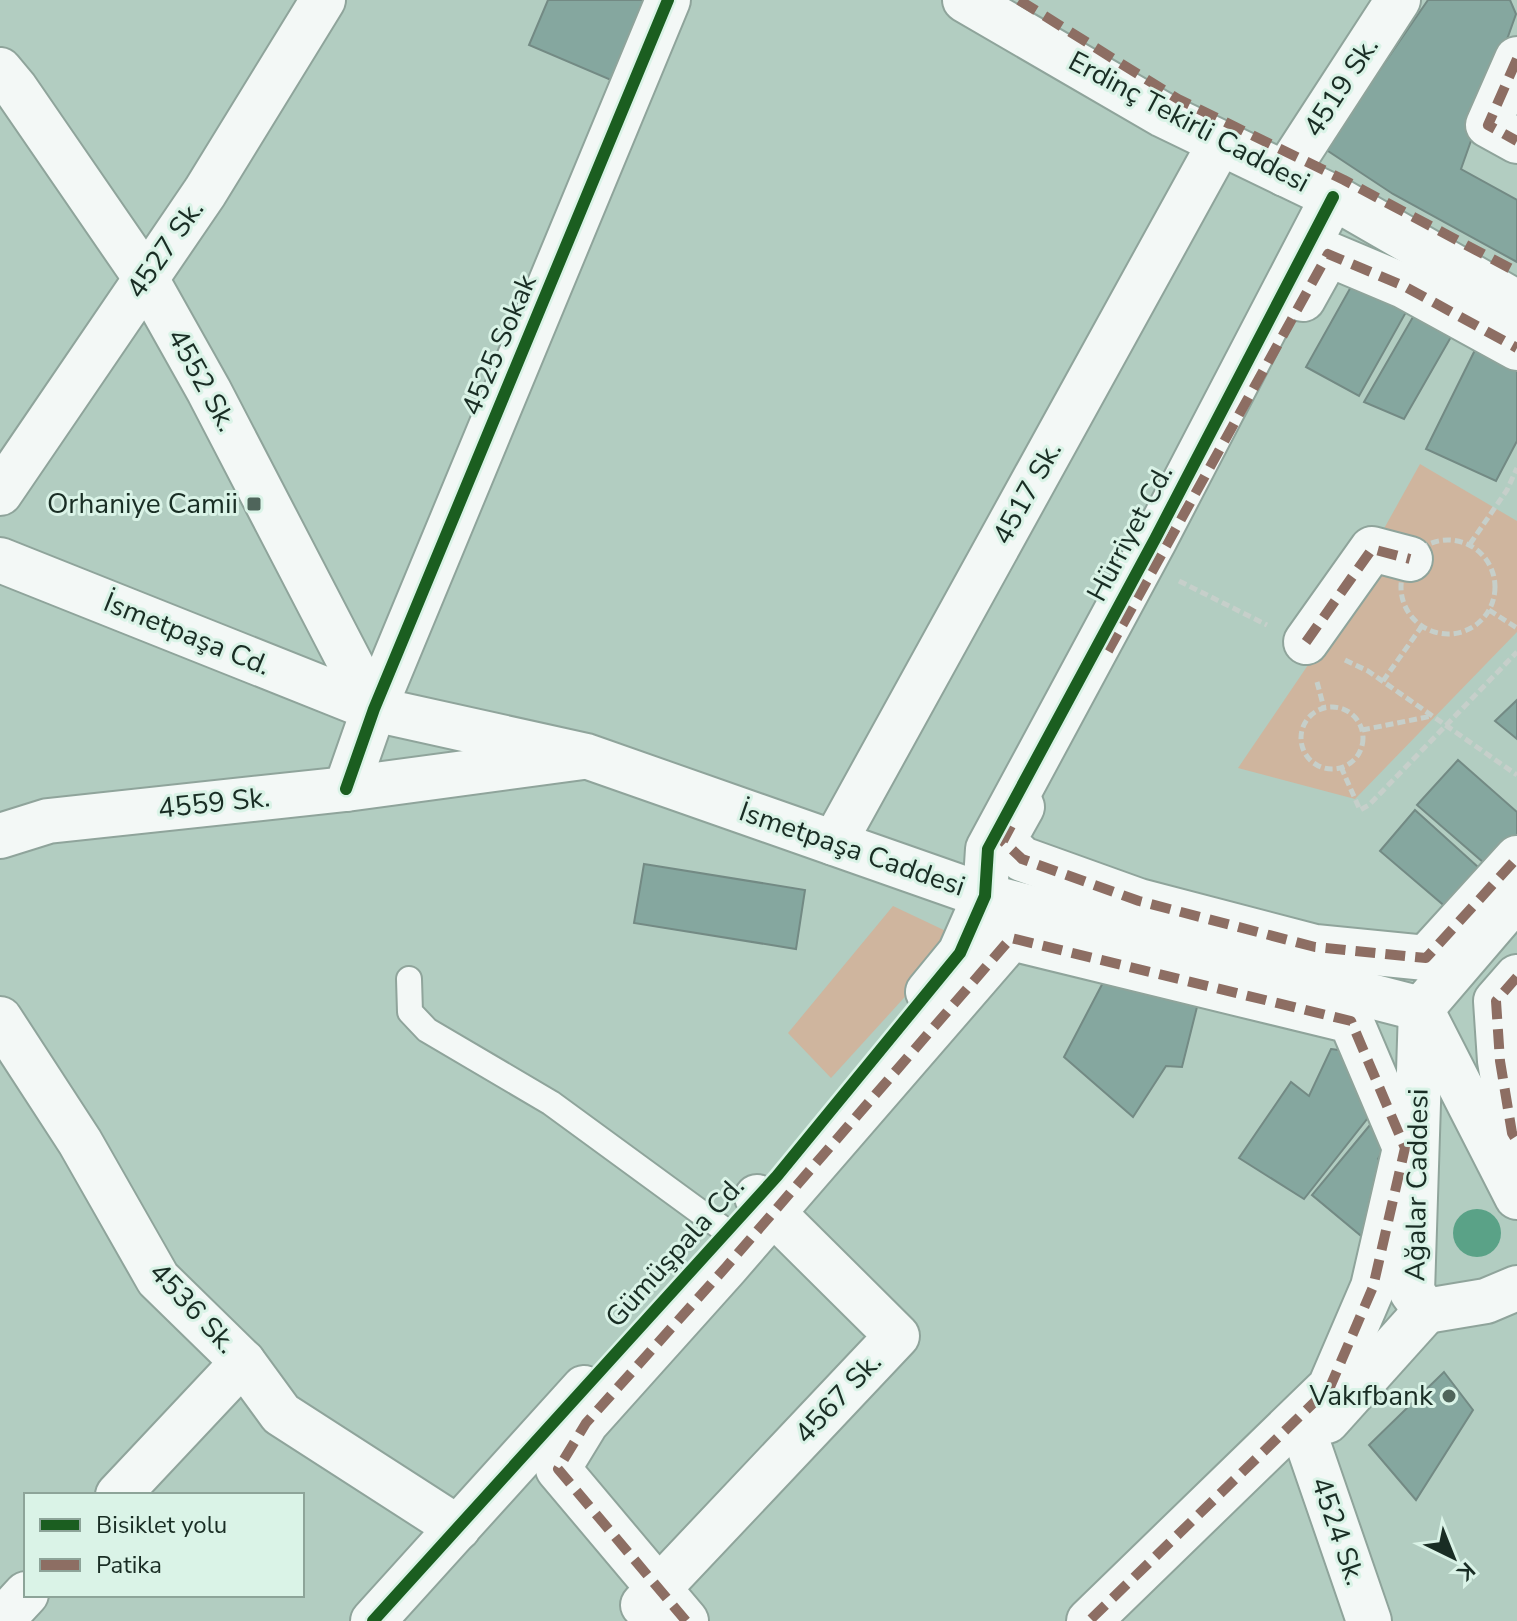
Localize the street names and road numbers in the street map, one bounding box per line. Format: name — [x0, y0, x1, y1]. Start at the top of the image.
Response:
street label: 4519 Sk. — [1294, 30, 1388, 144]
street label: Erdinç Tekirli Caddesi — [1062, 42, 1316, 202]
street label: 4527 Sk. — [117, 192, 213, 306]
street label: 4525 Sokak — [452, 268, 546, 421]
street label: 4552 Sk. — [158, 322, 246, 438]
street label: 4517 Sk. — [983, 435, 1071, 551]
street label: Hürriyet Cd. — [1078, 458, 1182, 608]
street label: İsmetpaşa Cd. — [98, 583, 276, 685]
street label: 4559 Sk. — [156, 778, 272, 828]
street label: İsmetpaşa Caddesi — [734, 793, 970, 905]
street label: Ağalar Caddesi — [1396, 1088, 1438, 1282]
street label: Gümüşpala Cd. — [597, 1168, 753, 1336]
street label: 4536 Sk. — [141, 1254, 245, 1362]
street label: 4567 Sk. — [786, 1344, 890, 1452]
street label: 4524 Sk. — [1302, 1472, 1374, 1590]

